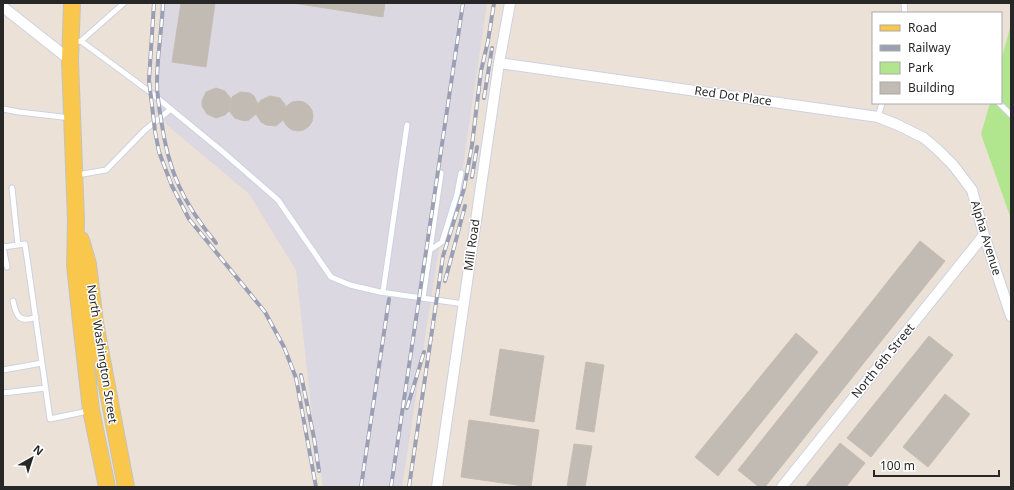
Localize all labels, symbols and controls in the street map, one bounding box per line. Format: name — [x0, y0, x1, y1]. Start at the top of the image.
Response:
legend — [872, 12, 1002, 104]
text: Road — [908, 19, 937, 36]
text: Railway — [908, 39, 952, 56]
text: Park — [908, 59, 934, 76]
text: Building — [908, 79, 955, 96]
street label: Red Dot Place — [693, 82, 773, 109]
street label: Alpha Avenue — [967, 198, 1006, 278]
street label: Mill Road — [459, 218, 484, 272]
street label: North Washington Street — [83, 283, 122, 425]
street label: North 6th Street — [847, 319, 918, 402]
north arrow — [12, 438, 52, 478]
text: N — [30, 441, 47, 458]
scale bar — [874, 452, 999, 478]
text: 100 m — [880, 457, 915, 474]

